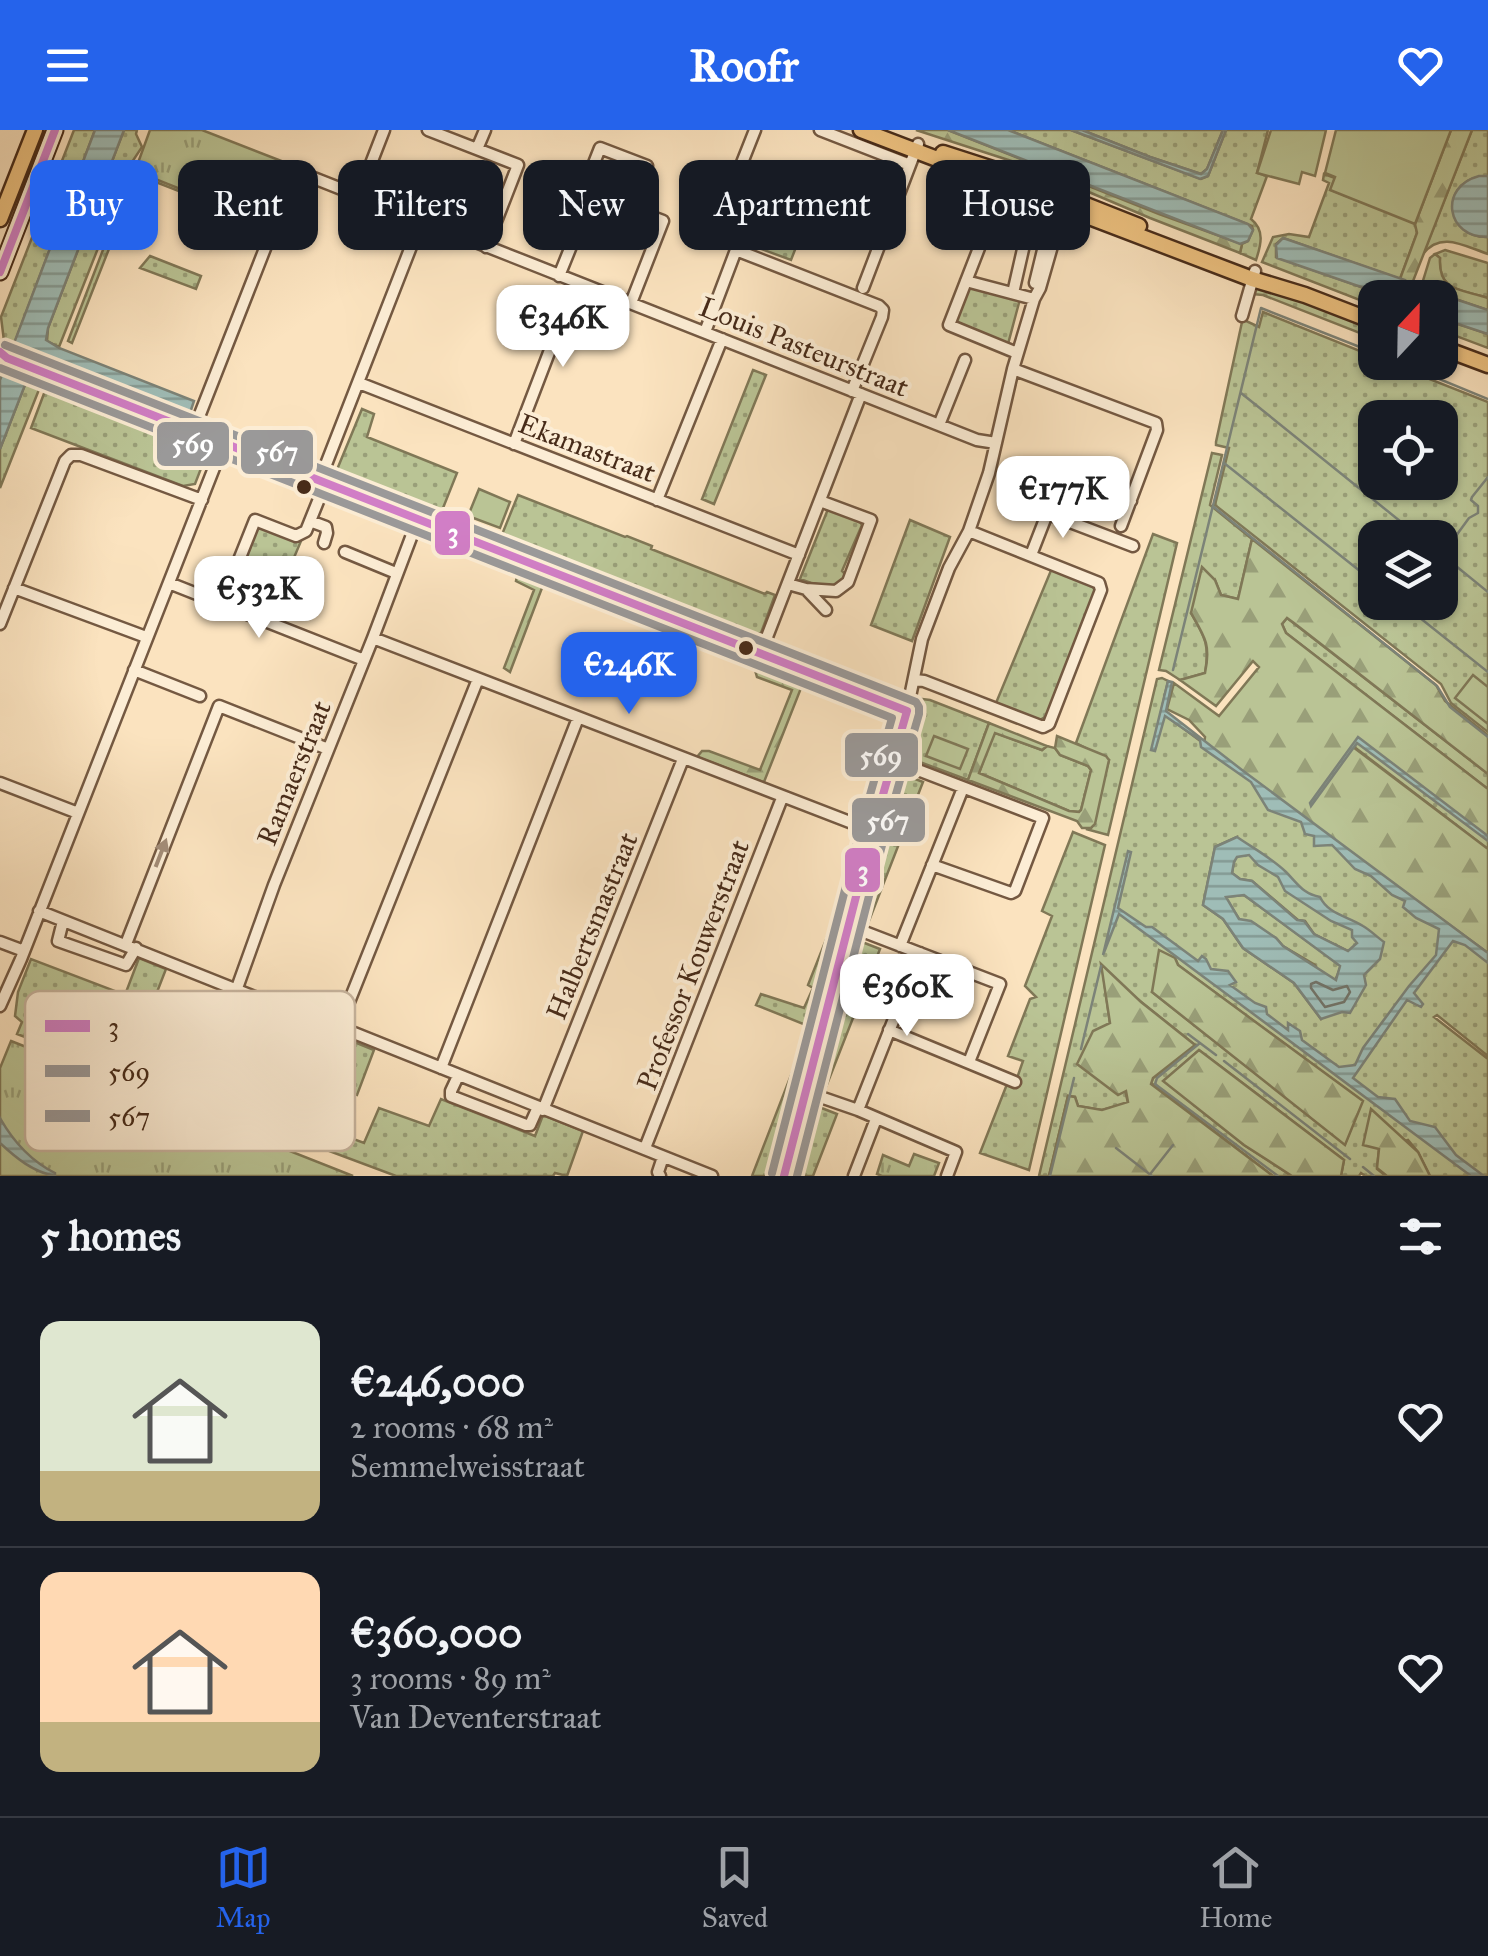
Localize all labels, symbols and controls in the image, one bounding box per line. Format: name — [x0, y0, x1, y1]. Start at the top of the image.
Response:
icon: menu — [40, 38, 95, 93]
text: Roofr — [689, 38, 799, 93]
icon: heart — [1393, 38, 1448, 93]
chip: Buy — [30, 160, 158, 250]
chip: Rent — [178, 160, 318, 250]
chip: Filters — [338, 160, 503, 250]
chip: New — [523, 160, 659, 250]
chip: Apartment — [679, 160, 906, 250]
chip: House — [926, 160, 1090, 250]
north arrow — [1358, 280, 1458, 380]
map controls — [1358, 280, 1458, 620]
pin: €346K — [493, 285, 633, 370]
street label: Louis Pasteurstraat — [694, 289, 914, 405]
text: €346K — [518, 298, 608, 337]
button: locate — [1358, 400, 1458, 500]
street label: Ekamastraat — [513, 406, 661, 490]
line badge: 569 — [155, 420, 231, 468]
text: 569 — [172, 426, 214, 461]
line badge: 567 — [239, 428, 315, 476]
text: 567 — [256, 434, 298, 469]
pin: €177K — [993, 456, 1133, 541]
text: €177K — [1019, 469, 1107, 508]
unlabelled marker — [294, 477, 314, 497]
line badge: 3 — [433, 509, 472, 557]
text: 3 — [447, 515, 459, 550]
button: layers — [1358, 520, 1458, 620]
pin: €532K — [189, 556, 329, 641]
text: €532K — [216, 569, 302, 608]
pin: €246K — [559, 632, 699, 717]
unlabelled marker — [736, 638, 756, 658]
text: €246K — [583, 645, 675, 684]
street label: Ramaerstraat — [249, 695, 339, 851]
line badge: 569 — [843, 731, 920, 779]
text: 569 — [860, 738, 902, 773]
line badge: 567 — [850, 796, 927, 844]
text: 567 — [867, 803, 909, 838]
street label: Halbertsmastraat — [538, 827, 646, 1025]
street label: Professor Kouwerstraat — [629, 835, 757, 1095]
one-way arrow — [154, 838, 169, 868]
line badge: 3 — [843, 846, 882, 894]
text: 3 — [857, 853, 869, 888]
pin: €360K — [837, 954, 977, 1039]
text: €360K — [862, 967, 952, 1006]
legend — [25, 991, 355, 1151]
text: 3 — [108, 1009, 119, 1044]
text: 569 — [108, 1054, 150, 1089]
text: 567 — [108, 1099, 150, 1134]
icon: filters — [1393, 1209, 1448, 1264]
text: 5 homes — [40, 1210, 181, 1262]
text: €246,000 — [350, 1356, 525, 1408]
icon: home — [120, 1361, 240, 1481]
icon: heart — [1393, 1394, 1448, 1449]
text: 2 rooms · 68 m² — [350, 1408, 553, 1447]
text: Semmelweisstraat — [350, 1447, 585, 1486]
text: €360,000 — [350, 1607, 522, 1659]
icon: home — [120, 1612, 240, 1732]
icon: heart — [1393, 1645, 1448, 1700]
text: 3 rooms · 89 m² — [350, 1659, 551, 1698]
text: Van Deventerstraat — [350, 1698, 601, 1737]
tab: Map — [216, 1840, 271, 1935]
tab: Saved — [702, 1840, 768, 1935]
tab: Home — [1199, 1840, 1272, 1935]

